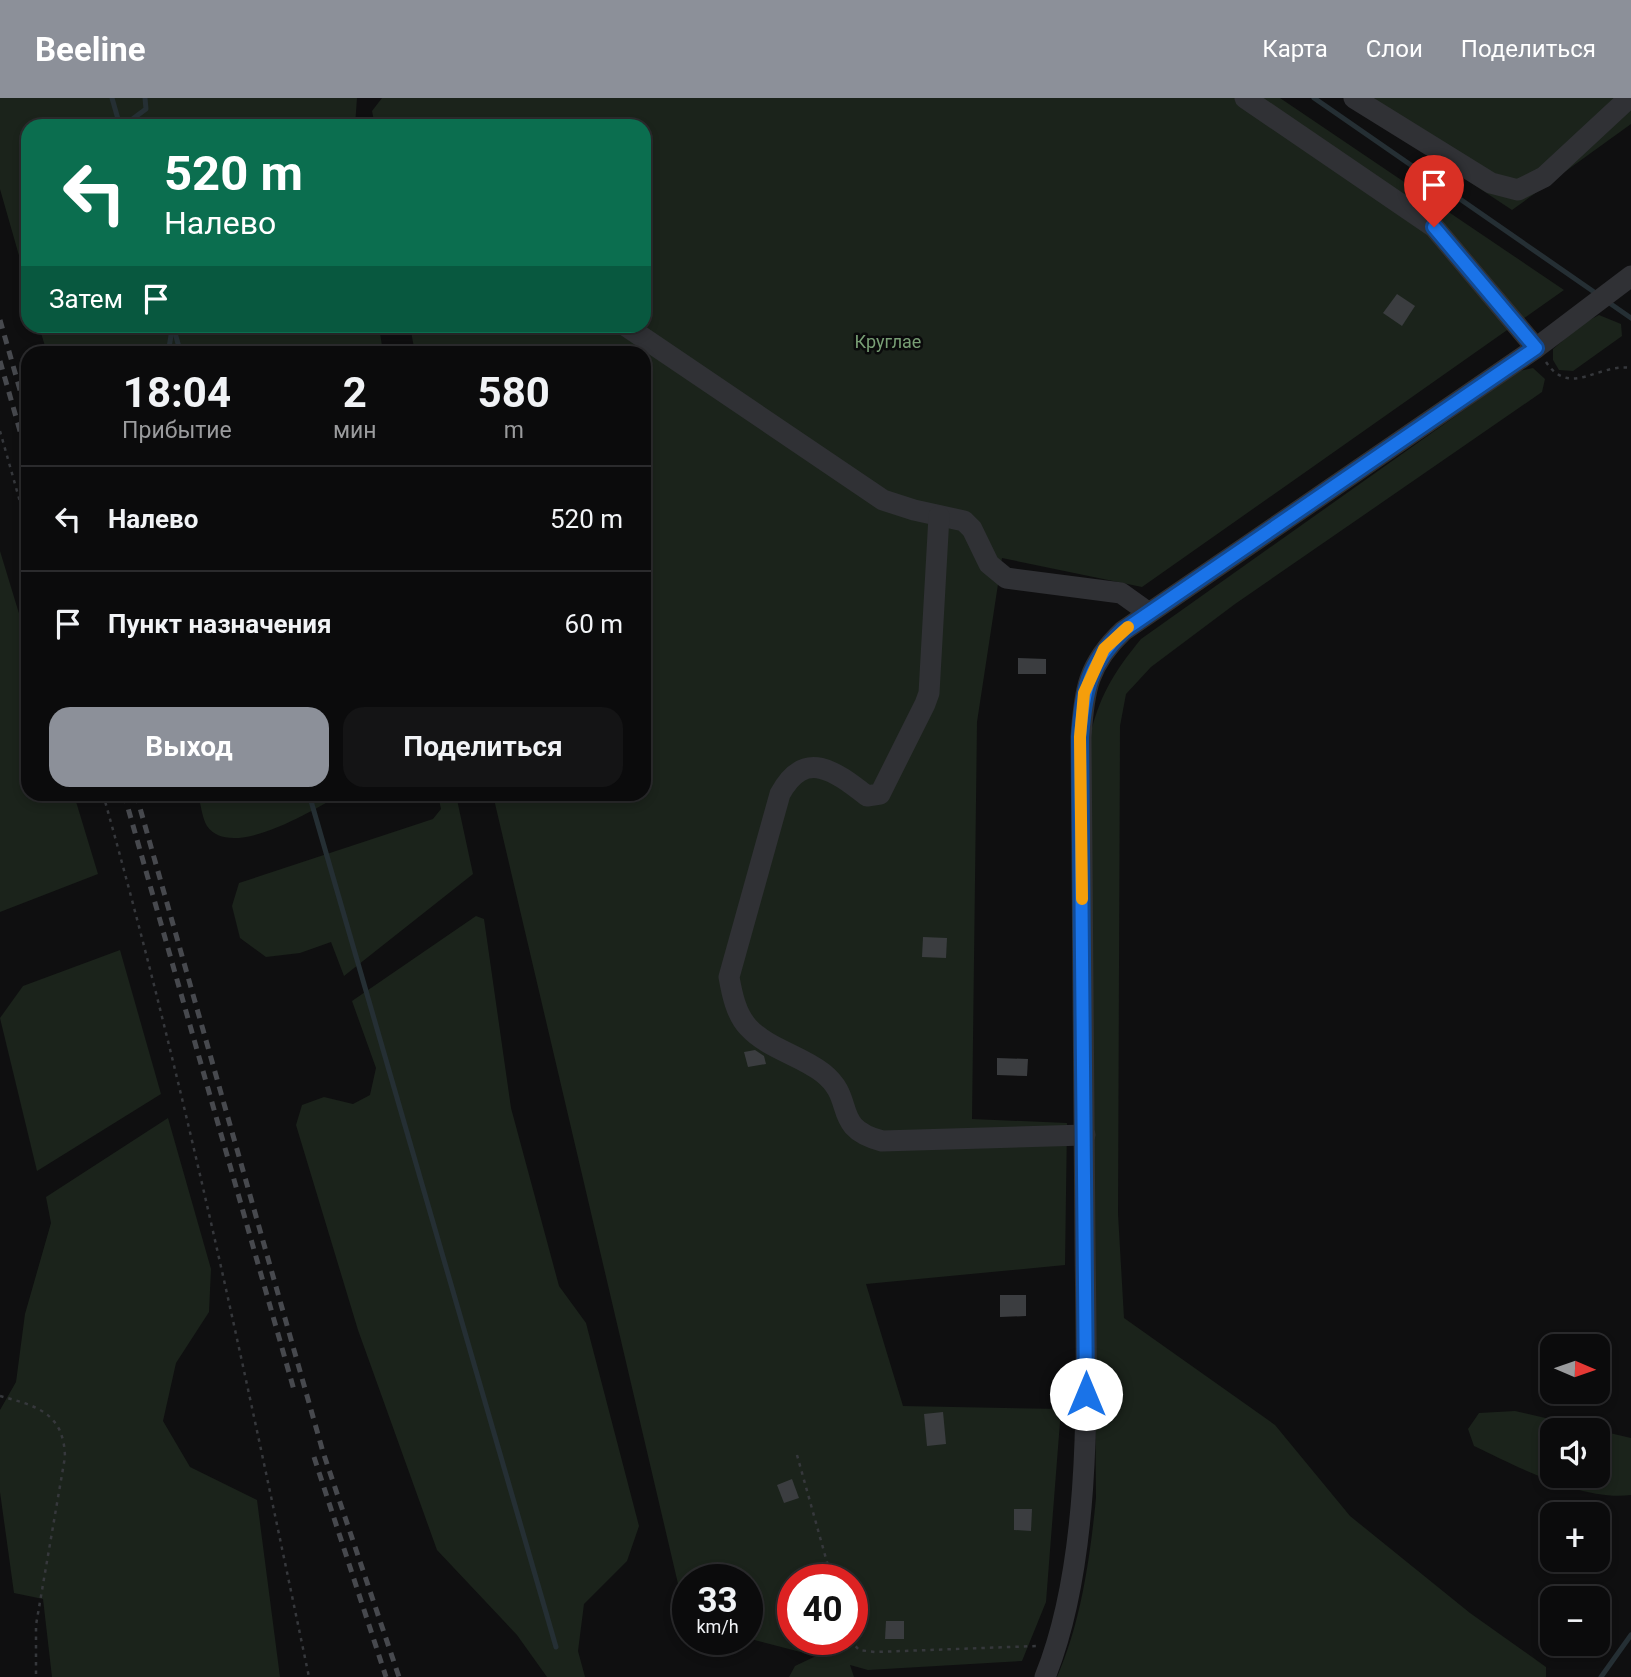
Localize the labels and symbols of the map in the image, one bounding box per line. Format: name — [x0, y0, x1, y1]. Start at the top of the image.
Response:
pin — [1404, 155, 1464, 227]
park label: Круглае — [855, 331, 921, 352]
north arrow — [1540, 1334, 1610, 1404]
position arrow — [1049, 1357, 1123, 1431]
speed limit sign: 40 — [777, 1564, 868, 1655]

